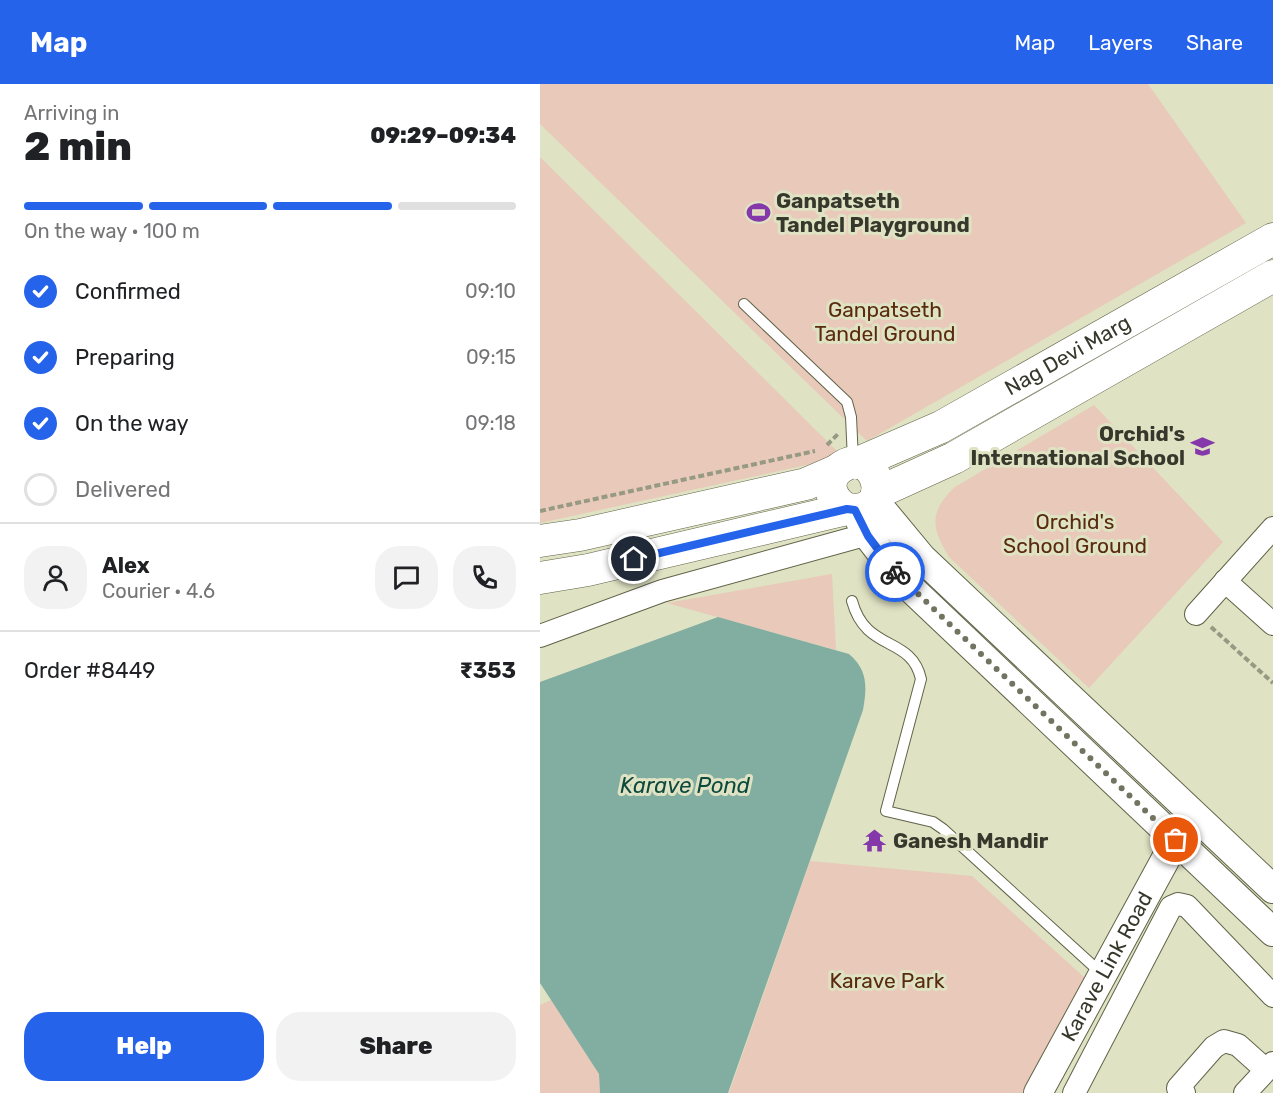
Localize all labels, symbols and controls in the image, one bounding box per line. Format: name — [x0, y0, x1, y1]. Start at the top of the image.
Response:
text: Map — [30, 26, 87, 59]
text: Map — [1014, 30, 1055, 55]
text: Layers — [1088, 30, 1153, 55]
text: Share — [1186, 30, 1243, 55]
text: Arriving in — [24, 101, 119, 125]
text: 09:29–09:34 — [370, 122, 516, 149]
text: 2 min — [24, 124, 132, 170]
place label: Ganpatseth Tandel Playground — [776, 188, 970, 237]
sports icon: Ganpatseth Tandel Playground — [745, 200, 771, 226]
text: On the way · 100 m — [24, 219, 200, 243]
icon: check — [24, 275, 57, 308]
text: Confirmed — [75, 278, 181, 305]
text: 09:10 — [465, 279, 516, 303]
park label: Ganpatseth Tandel Ground — [814, 297, 956, 346]
street label: Nag Devi Marg — [1000, 309, 1135, 400]
icon: check — [24, 341, 57, 374]
text: Preparing — [75, 344, 175, 371]
text: 09:15 — [466, 345, 516, 369]
icon: check — [24, 407, 57, 440]
text: On the way — [75, 410, 189, 437]
text: 09:18 — [465, 411, 516, 435]
place label: Orchid's International School — [971, 421, 1185, 470]
school or university icon: Orchid's International School — [1190, 433, 1216, 459]
text: Delivered — [75, 476, 171, 503]
park label: Orchid's School Ground — [1003, 509, 1147, 558]
pin — [608, 533, 659, 584]
icon: home — [617, 542, 650, 575]
courier — [865, 542, 925, 602]
button: person — [24, 546, 87, 609]
button: chat — [375, 546, 438, 609]
button: phone — [453, 546, 516, 609]
text: Alex — [102, 552, 150, 579]
icon: bike — [879, 556, 912, 589]
text: Courier · 4.6 — [102, 579, 215, 603]
text: Order #8449 — [24, 657, 155, 684]
text: ₹353 — [460, 657, 516, 684]
water label: Karave Pond — [620, 772, 751, 799]
pin — [1150, 814, 1201, 865]
icon: bag — [1159, 823, 1192, 856]
temple icon: Ganesh Mandir — [862, 828, 888, 854]
place label: Ganesh Mandir — [893, 828, 1049, 853]
street label: Karave Link Road — [1056, 887, 1157, 1045]
park label: Karave Park — [829, 968, 945, 993]
button: Help — [24, 1012, 264, 1081]
button: Share — [276, 1012, 516, 1081]

